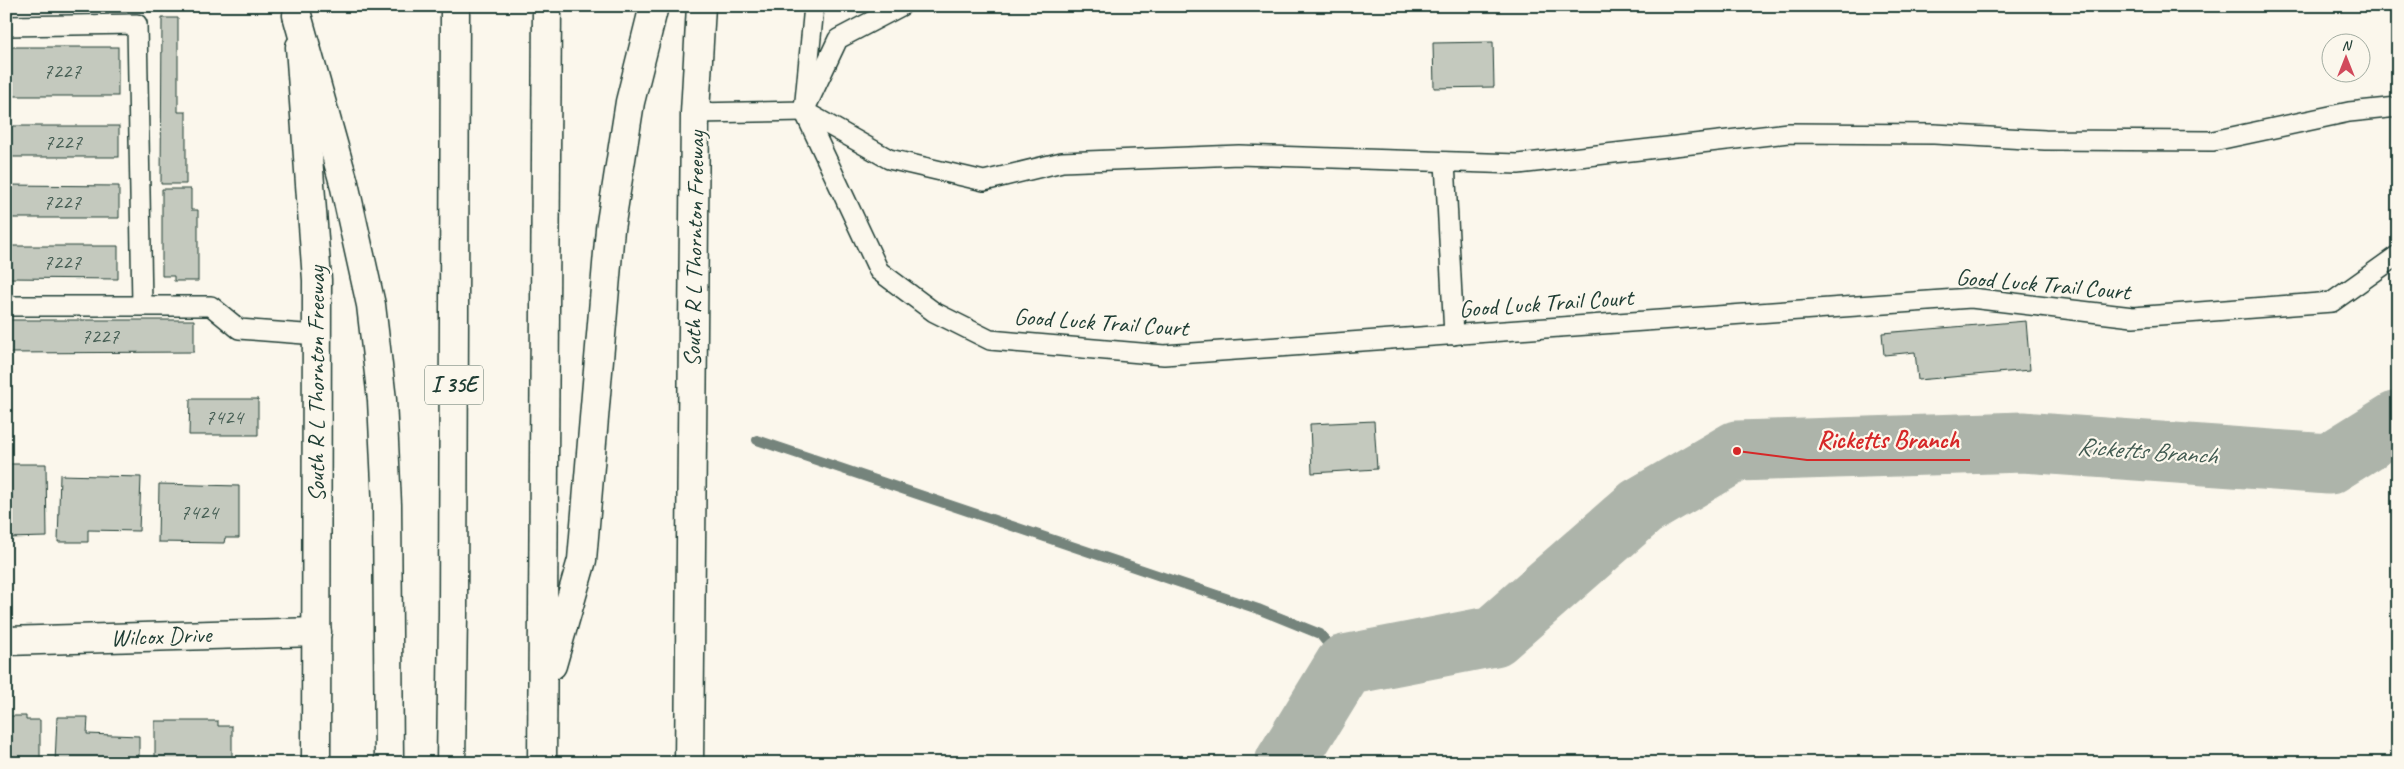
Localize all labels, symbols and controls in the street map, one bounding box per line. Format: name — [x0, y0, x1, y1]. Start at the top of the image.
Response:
north arrow — [2322, 32, 2372, 82]
text: N — [2342, 37, 2353, 54]
house number: 7227 — [43, 58, 82, 84]
house number: 7227 — [44, 129, 83, 155]
street label: South R L Thornton Freeway — [677, 129, 711, 367]
house number: 7227 — [43, 189, 82, 215]
house number: 7227 — [43, 249, 82, 275]
street label: Good Luck Trail Court — [1955, 261, 2133, 307]
street label: South R L Thornton Freeway — [301, 264, 331, 502]
street label: Good Luck Trail Court — [1458, 282, 1636, 324]
street label: Good Luck Trail Court — [1013, 301, 1191, 343]
house number: 7227 — [81, 323, 120, 349]
road number: I 35E — [425, 366, 483, 404]
house number: 7424 — [205, 404, 245, 430]
callout: Ricketts Branch — [1807, 420, 1970, 460]
text: Ricketts Branch — [1817, 424, 1959, 456]
water label: Ricketts Branch — [2076, 430, 2219, 472]
house number: 7424 — [180, 499, 220, 525]
street label: Wilcox Drive — [110, 619, 214, 653]

